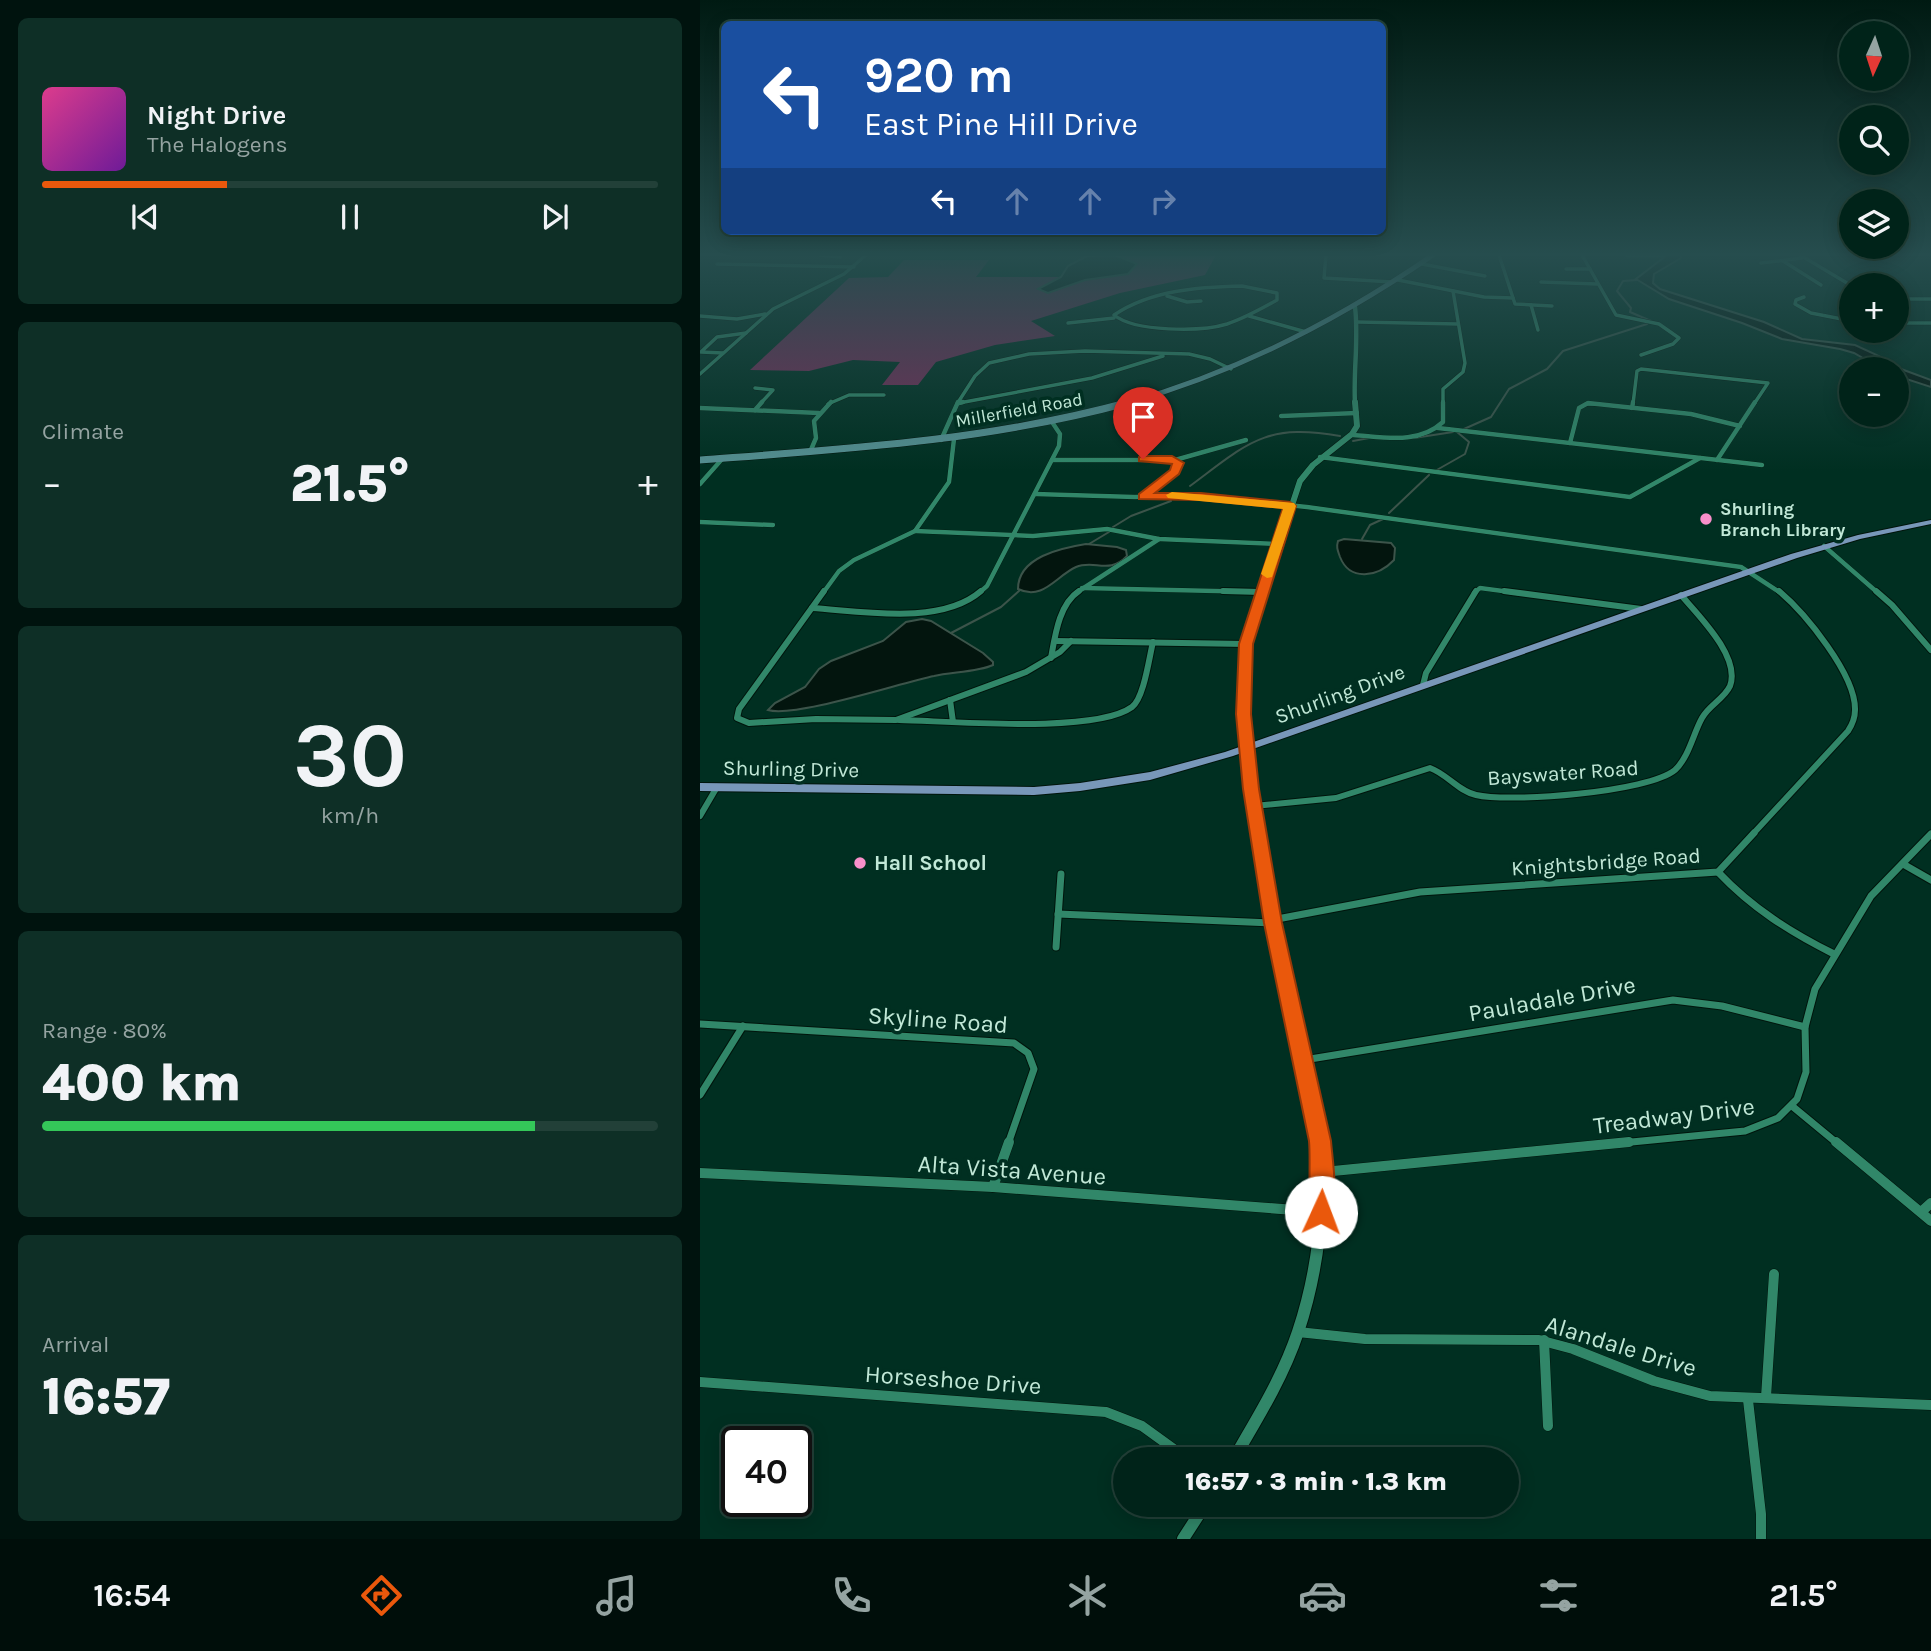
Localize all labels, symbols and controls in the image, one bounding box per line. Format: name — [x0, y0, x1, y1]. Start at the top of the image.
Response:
north arrow — [1839, 21, 1909, 91]
map controls — [1839, 21, 1909, 427]
text: 920 m — [864, 47, 1013, 104]
icon: left — [749, 49, 840, 140]
text: Night Drive — [147, 100, 286, 131]
button: search — [1839, 105, 1909, 175]
text: East Pine Hill Drive — [864, 106, 1138, 143]
text: The Halogens — [147, 131, 287, 158]
icon: left — [925, 182, 963, 220]
icon: ahead — [998, 182, 1036, 220]
icon: ahead — [1071, 182, 1109, 220]
icon: right — [1144, 182, 1182, 220]
button: layers — [1839, 189, 1909, 259]
icon: previous — [126, 198, 164, 236]
icon: pause — [331, 198, 369, 236]
icon: next — [536, 198, 574, 236]
button: + — [1839, 273, 1909, 343]
button: − — [1839, 357, 1909, 427]
pin — [1113, 387, 1173, 459]
street label: Millerfield Road — [954, 388, 1084, 432]
icon: arrive — [1124, 398, 1162, 436]
text: Climate — [42, 418, 124, 445]
text: 21.5° — [290, 453, 410, 514]
text: − — [42, 461, 62, 506]
text: + — [638, 461, 658, 506]
place label: Shurling Branch Library — [1720, 498, 1845, 541]
marker: Shurling Branch Library — [1698, 511, 1714, 527]
street label: Shurling Drive — [1272, 659, 1408, 729]
text: 30 — [293, 703, 407, 809]
street label: Shurling Drive — [723, 756, 859, 782]
street label: Bayswater Road — [1486, 756, 1640, 790]
text: km/h — [321, 802, 379, 829]
street label: Knightsbridge Road — [1510, 843, 1702, 881]
place label: Hall School — [874, 851, 987, 875]
marker: Hall School — [852, 855, 868, 871]
street label: Pauladale Drive — [1466, 971, 1638, 1027]
street label: Skyline Road — [867, 1001, 1009, 1039]
text: Range · 80% — [42, 1017, 167, 1044]
text: 400 km — [42, 1052, 241, 1113]
street label: Treadway Drive — [1592, 1092, 1756, 1140]
street label: Alta Vista Avenue — [917, 1149, 1107, 1191]
position arrow — [1284, 1175, 1358, 1249]
street label: Alandale Drive — [1542, 1310, 1700, 1382]
text: Arrival — [42, 1331, 109, 1358]
street label: Horseshoe Drive — [864, 1360, 1042, 1400]
text: 16:57 — [42, 1366, 170, 1427]
speed limit sign: 40 — [721, 1426, 812, 1517]
text: 16:57 · 3 min · 1.3 km — [1185, 1466, 1447, 1497]
icon: directions — [357, 1571, 406, 1620]
icon: music — [592, 1571, 641, 1620]
icon: phone — [827, 1571, 876, 1620]
icon: climate — [1063, 1571, 1112, 1620]
icon: car — [1298, 1571, 1347, 1620]
icon: filters — [1534, 1571, 1583, 1620]
text: 16:54 — [93, 1577, 170, 1614]
text: 21.5° — [1769, 1577, 1838, 1614]

